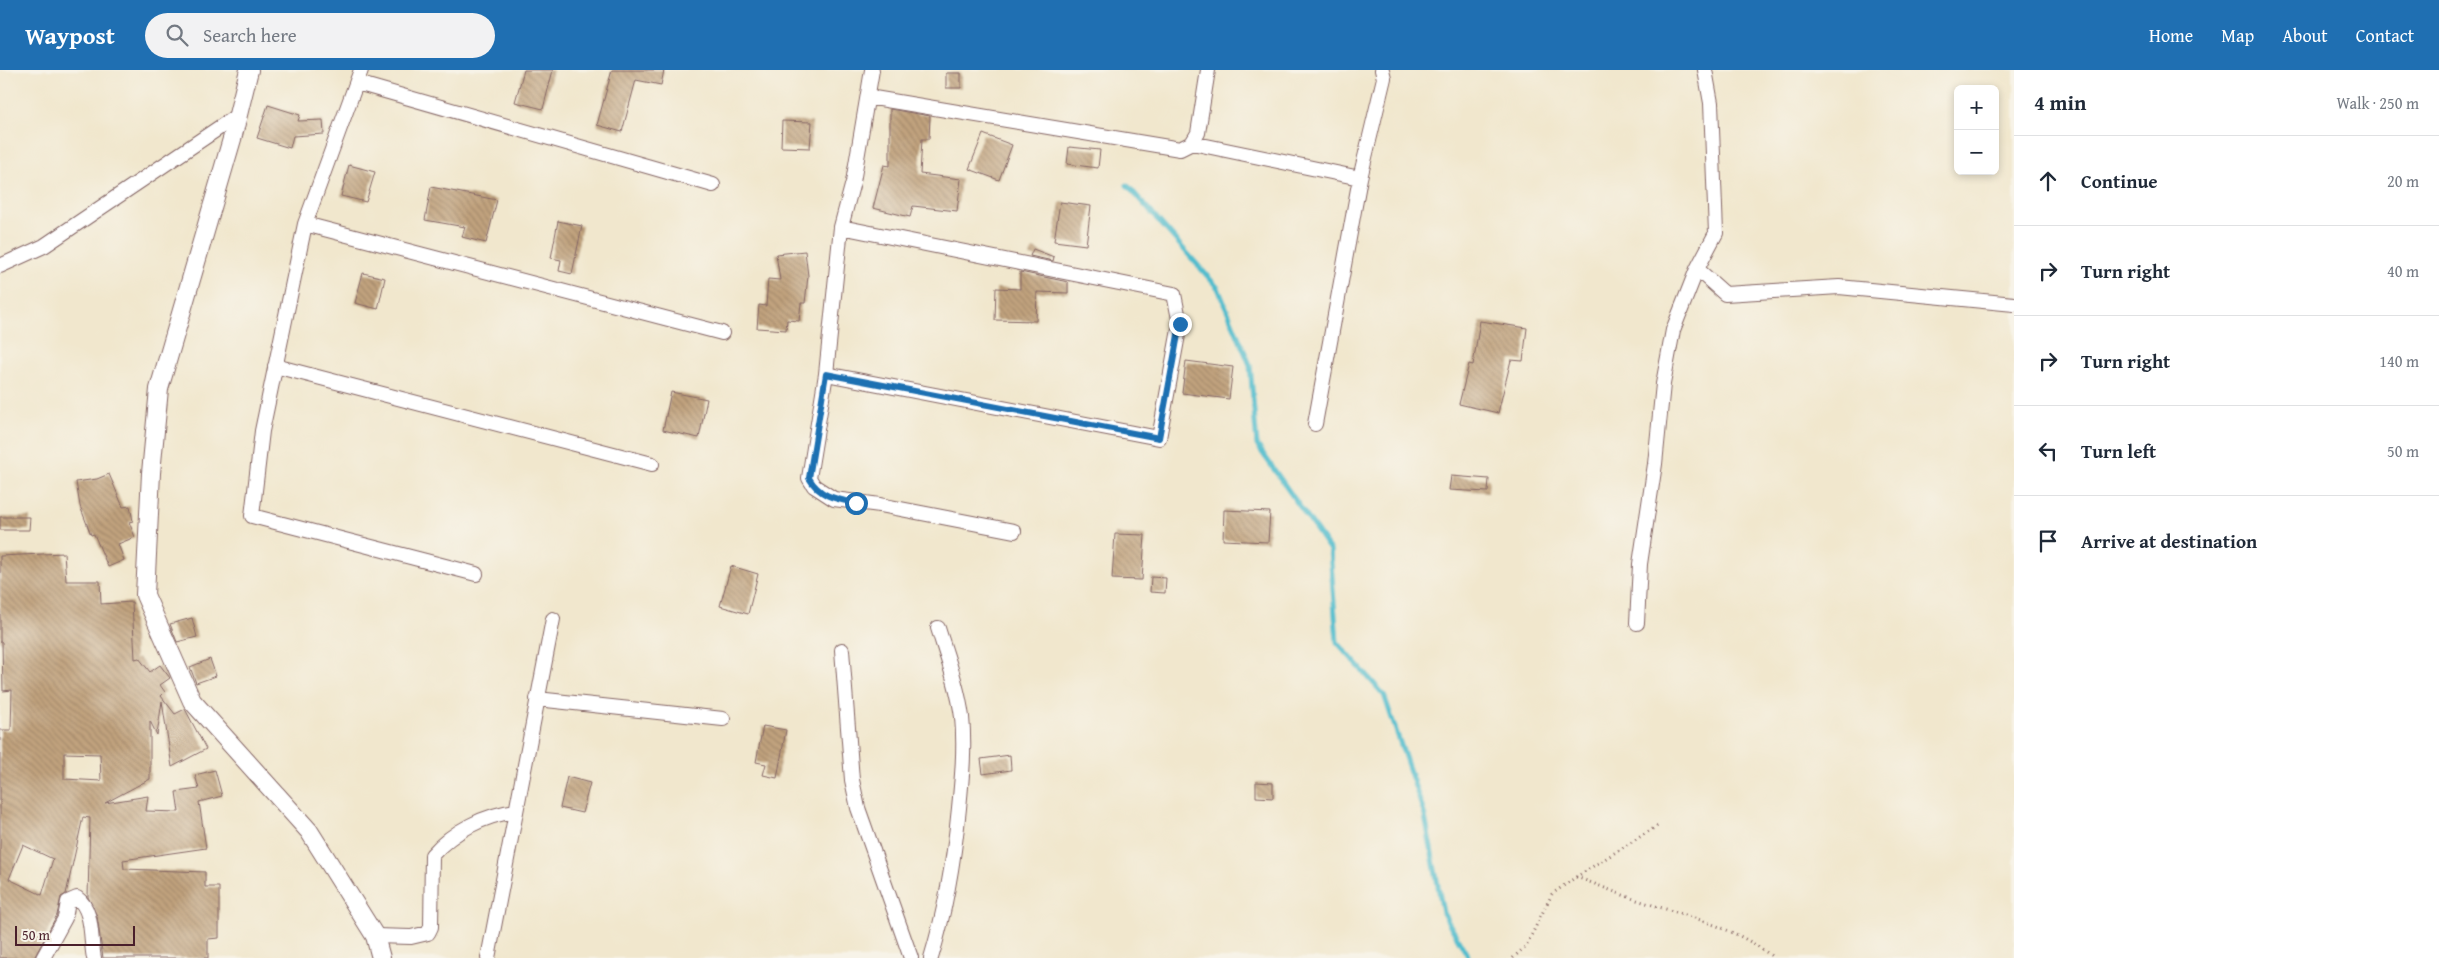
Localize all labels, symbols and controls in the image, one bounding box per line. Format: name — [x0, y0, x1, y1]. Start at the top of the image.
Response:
search box — [145, 13, 495, 58]
text: Waypost — [25, 18, 115, 53]
icon: search — [163, 21, 191, 49]
text: Search here — [203, 21, 297, 49]
text: Home — [2149, 22, 2193, 49]
text: Map — [2221, 22, 2254, 49]
text: About — [2282, 22, 2328, 49]
text: Contact — [2356, 22, 2414, 49]
map controls — [1954, 85, 1999, 175]
button: + — [1954, 85, 1999, 130]
text: 4 min — [2034, 87, 2086, 118]
text: Walk · 250 m — [2336, 91, 2419, 115]
button: − — [1954, 130, 1999, 175]
icon: ahead — [2034, 167, 2062, 195]
text: Continue — [2081, 167, 2158, 195]
text: 20 m — [2387, 169, 2419, 193]
icon: right — [2034, 257, 2062, 285]
text: Turn right — [2081, 257, 2170, 285]
text: 40 m — [2387, 259, 2419, 283]
route end — [1169, 313, 1192, 336]
icon: right — [2034, 347, 2062, 375]
text: Turn right — [2081, 347, 2170, 375]
text: 140 m — [2379, 349, 2419, 373]
icon: left — [2034, 437, 2062, 465]
text: Turn left — [2081, 437, 2156, 465]
text: 50 m — [2387, 439, 2419, 463]
route start — [845, 492, 868, 515]
icon: arrive — [2034, 527, 2062, 555]
text: Arrive at destination — [2081, 527, 2257, 555]
scale bar — [15, 923, 135, 946]
text: 50 m — [22, 925, 50, 945]

